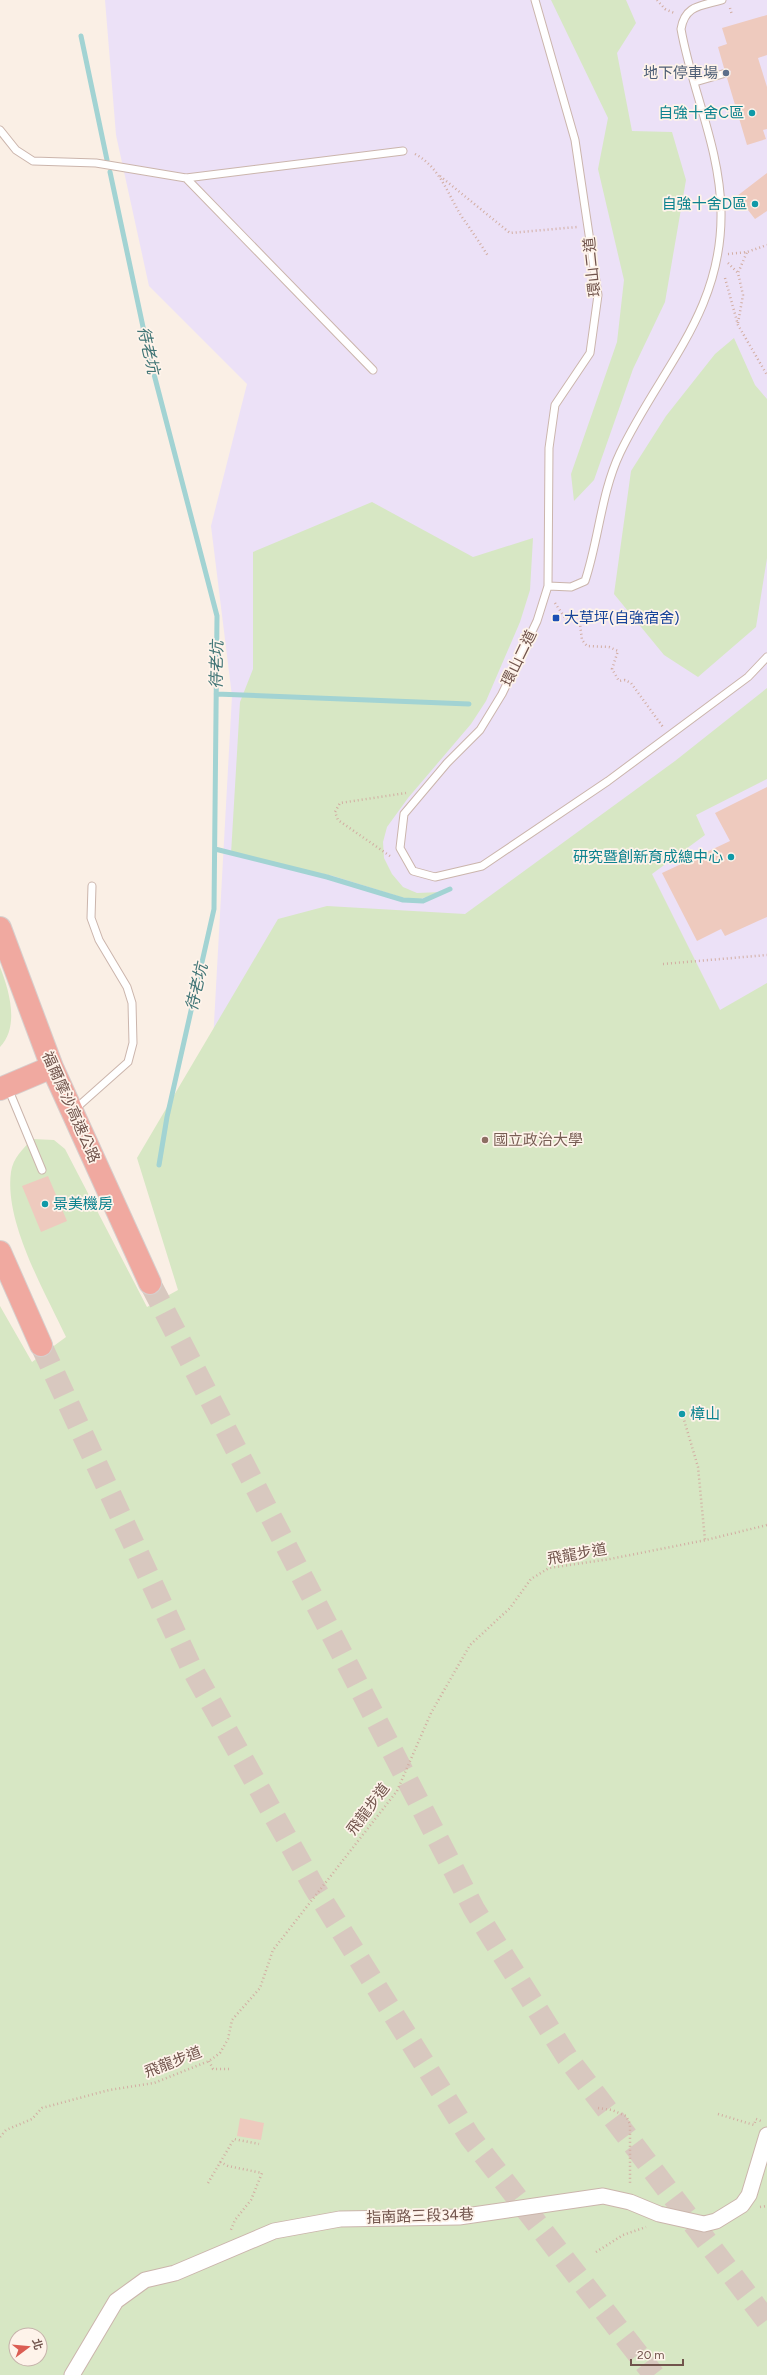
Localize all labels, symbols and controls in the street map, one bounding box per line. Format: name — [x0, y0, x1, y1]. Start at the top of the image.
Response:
place label: 地下停車場 — [643, 64, 718, 82]
marker: 地下停車場 — [721, 68, 731, 78]
place label: 自強十舍C區 — [658, 104, 744, 122]
marker: 自強十舍C區 — [747, 108, 757, 118]
place label: 自強十舍D區 — [662, 195, 747, 213]
marker: 自強十舍D區 — [750, 199, 760, 209]
street label: 環山二道 — [580, 236, 604, 298]
water label: 待老坑 — [134, 325, 164, 378]
place label: 大草坪(自強宿舍) — [564, 609, 680, 627]
marker: 大草坪(自強宿舍) — [551, 613, 561, 623]
street label: 環山二道 — [498, 627, 540, 689]
water label: 待老坑 — [207, 639, 226, 689]
place label: 研究暨創新育成總中心 — [573, 848, 723, 866]
marker: 研究暨創新育成總中心 — [726, 852, 736, 862]
water label: 待老坑 — [182, 960, 212, 1013]
street label: 福爾摩沙高速公路 — [38, 1049, 104, 1165]
place label: 國立政治大學 — [493, 1131, 583, 1149]
marker: 國立政治大學 — [480, 1135, 490, 1145]
place label: 景美機房 — [53, 1195, 113, 1213]
marker: 景美機房 — [40, 1199, 50, 1209]
place label: 樟山 — [690, 1405, 720, 1423]
marker: 樟山 — [677, 1409, 687, 1419]
street label: 飛龍步道 — [546, 1540, 608, 1568]
street label: 飛龍步道 — [343, 1780, 393, 1838]
street label: 飛龍步道 — [142, 2043, 204, 2081]
street label: 指南路三段34巷 — [366, 2205, 474, 2227]
north arrow — [8, 2327, 48, 2367]
text: 北 — [29, 2337, 45, 2351]
scale bar — [631, 2341, 683, 2367]
text: 20 m — [637, 2348, 665, 2362]

